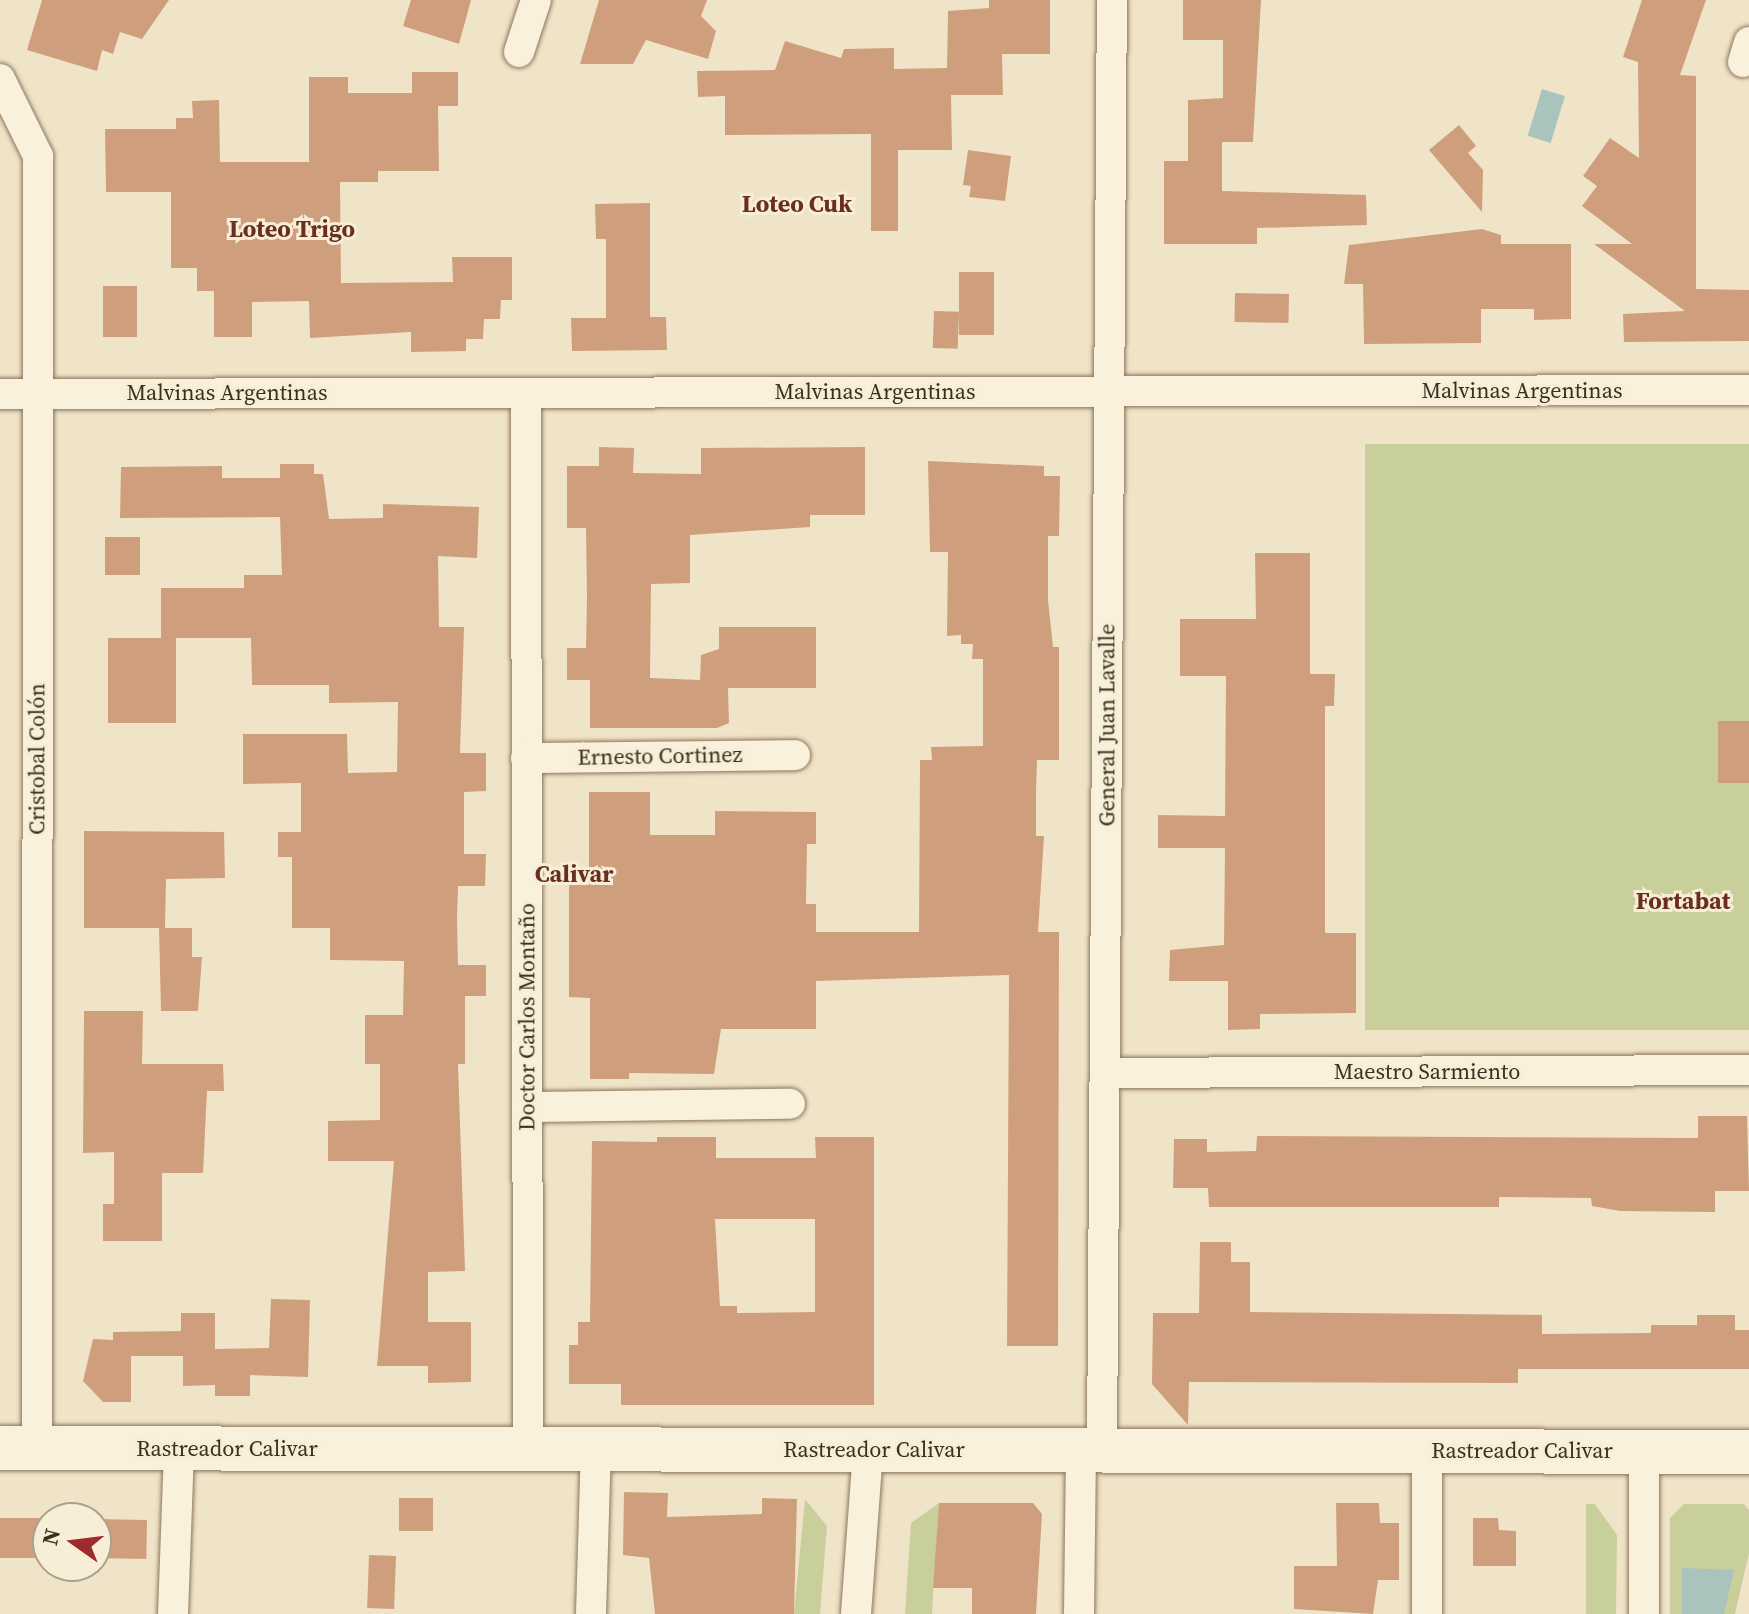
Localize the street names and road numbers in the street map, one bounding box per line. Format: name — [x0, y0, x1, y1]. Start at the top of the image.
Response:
street label: Malvinas Argentinas — [1422, 378, 1622, 404]
street label: Malvinas Argentinas — [775, 379, 975, 405]
street label: Malvinas Argentinas — [127, 380, 327, 406]
street label: General Juan Lavalle — [1094, 624, 1120, 826]
street label: Cristobal Colón — [24, 683, 50, 835]
street label: Ernesto Cortinez — [577, 741, 743, 771]
street label: Doctor Carlos Montaño — [514, 903, 540, 1131]
street label: Maestro Sarmiento — [1334, 1059, 1520, 1085]
street label: Rastreador Calivar — [136, 1436, 318, 1462]
street label: Rastreador Calivar — [783, 1437, 965, 1463]
street label: Rastreador Calivar — [1431, 1438, 1613, 1464]

